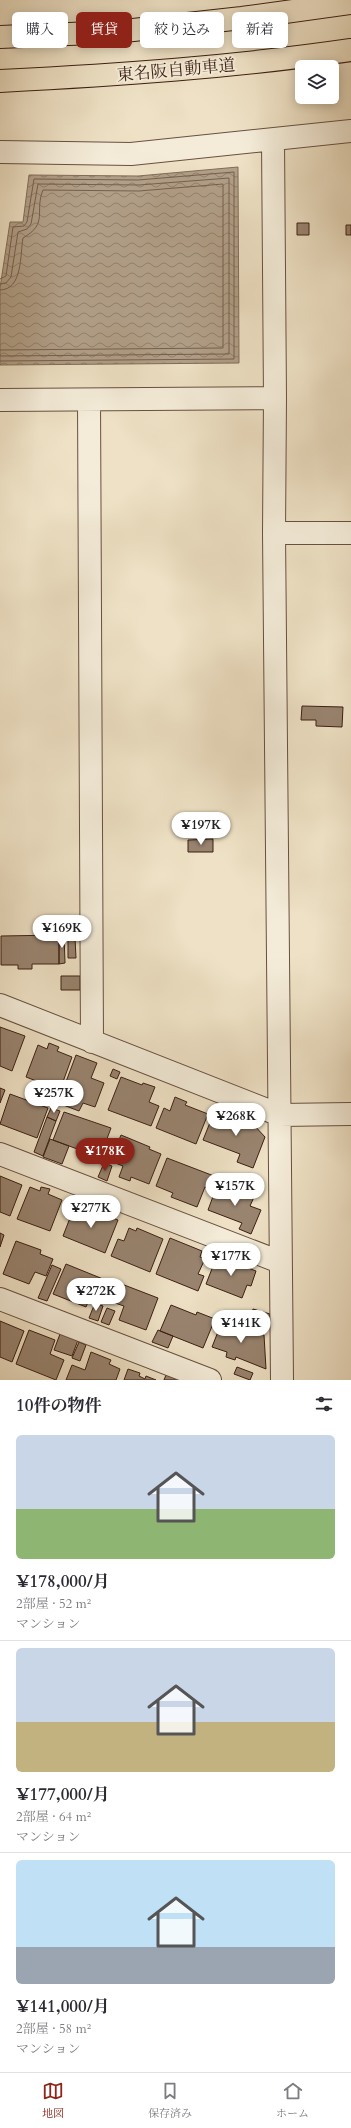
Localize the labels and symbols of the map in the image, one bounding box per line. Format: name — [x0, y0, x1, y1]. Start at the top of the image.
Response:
street label: 東名阪自動車道 — [116, 53, 236, 87]
pin: ¥197K — [173, 812, 229, 846]
pin: ¥169K — [34, 915, 90, 949]
pin: ¥257K — [26, 1080, 82, 1114]
pin: ¥268K — [208, 1103, 264, 1137]
pin: ¥178K — [77, 1138, 133, 1172]
pin: ¥157K — [207, 1173, 263, 1207]
pin: ¥277K — [63, 1195, 119, 1229]
pin: ¥177K — [203, 1243, 259, 1277]
pin: ¥272K — [68, 1278, 124, 1312]
pin: ¥141K — [213, 1310, 269, 1344]

